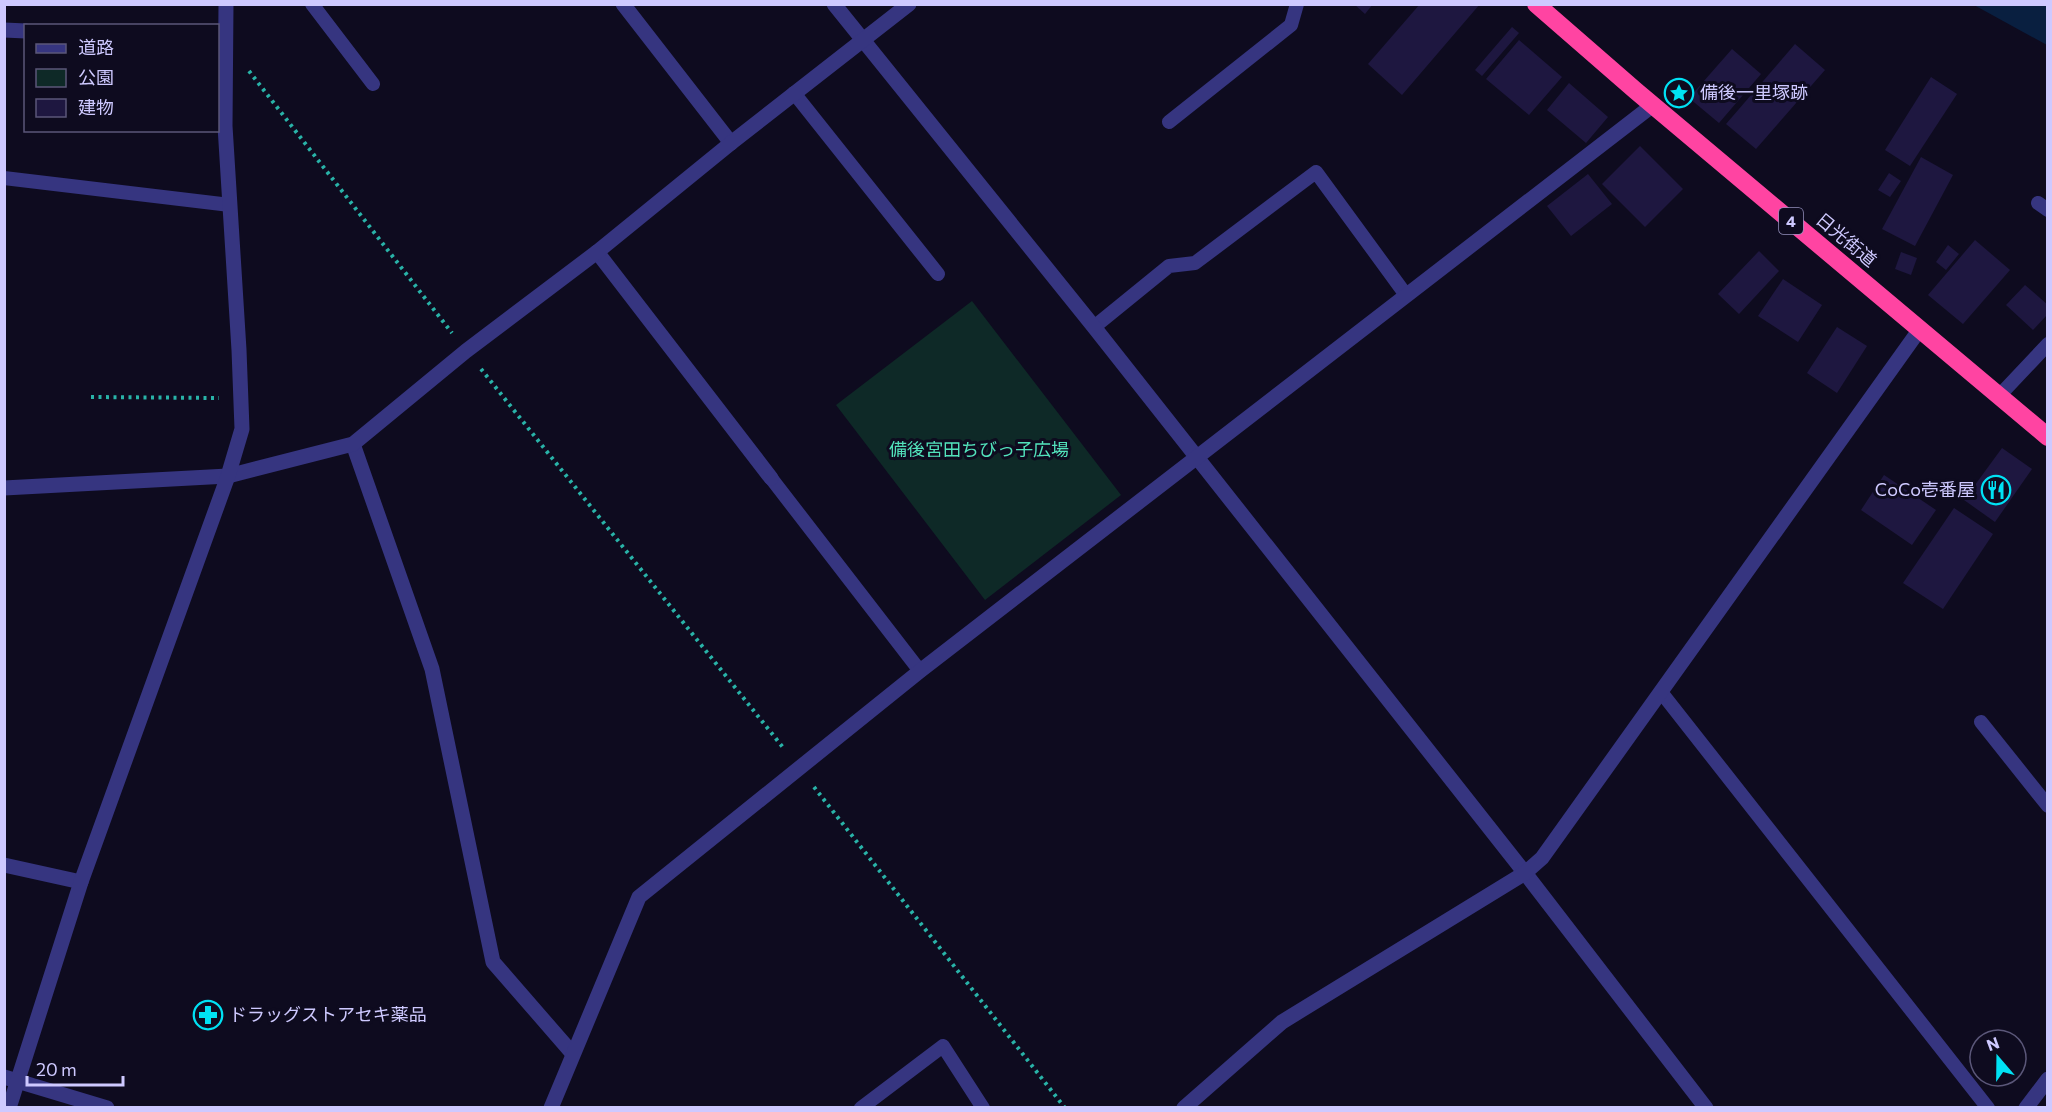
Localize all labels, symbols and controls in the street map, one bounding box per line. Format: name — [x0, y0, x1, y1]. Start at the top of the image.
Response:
legend — [24, 24, 219, 132]
text: 道路 — [78, 36, 114, 58]
text: 公園 — [78, 66, 114, 88]
place icon: 備後一里塚跡 — [1663, 77, 1695, 109]
place label: 備後一里塚跡 — [1700, 81, 1808, 103]
text: 建物 — [78, 96, 114, 118]
road number: 4 — [1779, 208, 1803, 234]
street label: 日光街道 — [1812, 208, 1881, 271]
park label: 備後宮田ちびっ子広場 — [889, 438, 1069, 460]
restaurant icon: CoCo壱番屋 — [1980, 474, 2012, 506]
place label: CoCo壱番屋 — [1875, 478, 1975, 500]
pharmacy icon: ドラッグストアセキ薬品 — [192, 999, 224, 1031]
place label: ドラッグストアセキ薬品 — [229, 1003, 427, 1025]
north arrow — [1968, 1028, 2028, 1088]
text: N — [1984, 1032, 2002, 1054]
scale bar — [27, 1049, 123, 1087]
text: 20 m — [36, 1058, 77, 1080]

